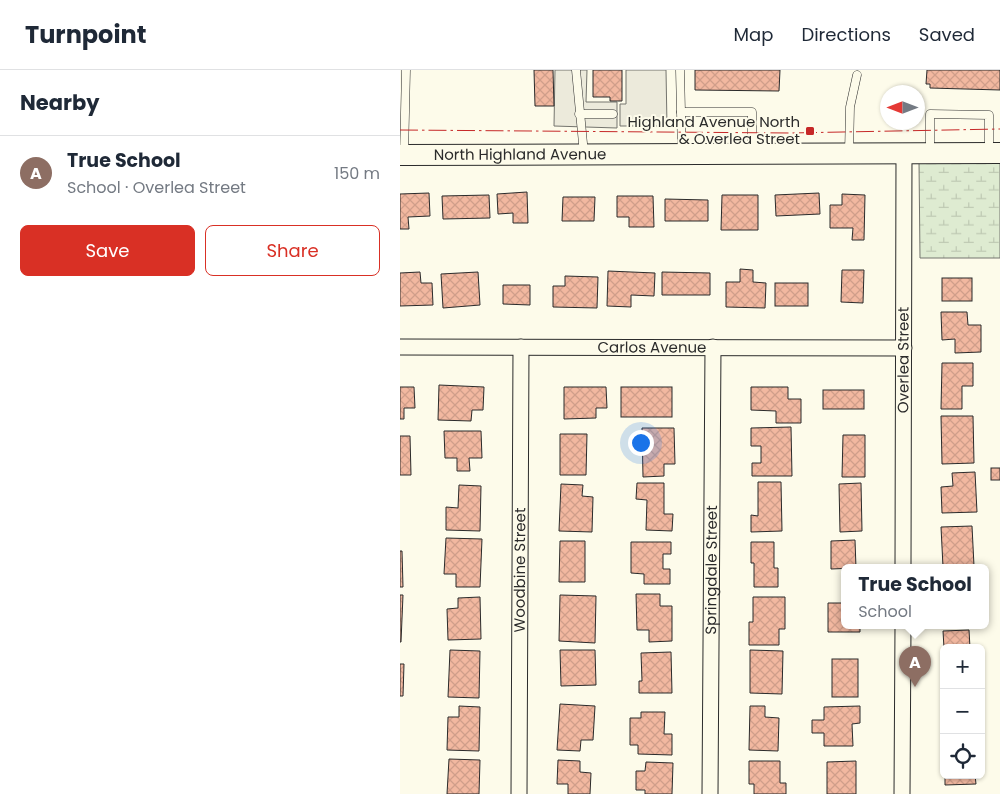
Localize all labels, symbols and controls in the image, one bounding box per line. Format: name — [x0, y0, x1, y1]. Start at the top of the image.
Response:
text: Turnpoint — [25, 18, 146, 51]
text: Map — [734, 22, 773, 47]
text: Directions — [801, 22, 891, 47]
text: Saved — [919, 22, 975, 47]
north arrow — [880, 85, 925, 130]
text: Nearby — [20, 88, 100, 117]
place label: Highland Avenue North & Overlea Street — [627, 111, 800, 149]
marker: Highland Avenue North & Overlea Street — [804, 125, 816, 137]
street label: North Highland Avenue — [434, 143, 606, 165]
text: True School — [67, 147, 181, 174]
text: A — [30, 162, 42, 185]
text: 150 m — [334, 162, 380, 185]
text: School · Overlea Street — [67, 176, 246, 199]
button: Save — [20, 225, 195, 276]
button: Share — [205, 225, 380, 276]
street label: Overlea Street — [892, 307, 914, 413]
street label: Carlos Avenue — [598, 336, 706, 358]
your location — [628, 430, 654, 456]
street label: Springdale Street — [700, 505, 722, 635]
street label: Woodbine Street — [509, 508, 530, 632]
popup — [841, 564, 989, 629]
text: True School — [858, 571, 972, 598]
text: School — [858, 600, 912, 623]
map controls — [940, 644, 985, 779]
button: + — [940, 644, 985, 689]
pin: A — [899, 646, 931, 687]
button: − — [940, 689, 985, 734]
button: locate — [940, 734, 985, 779]

